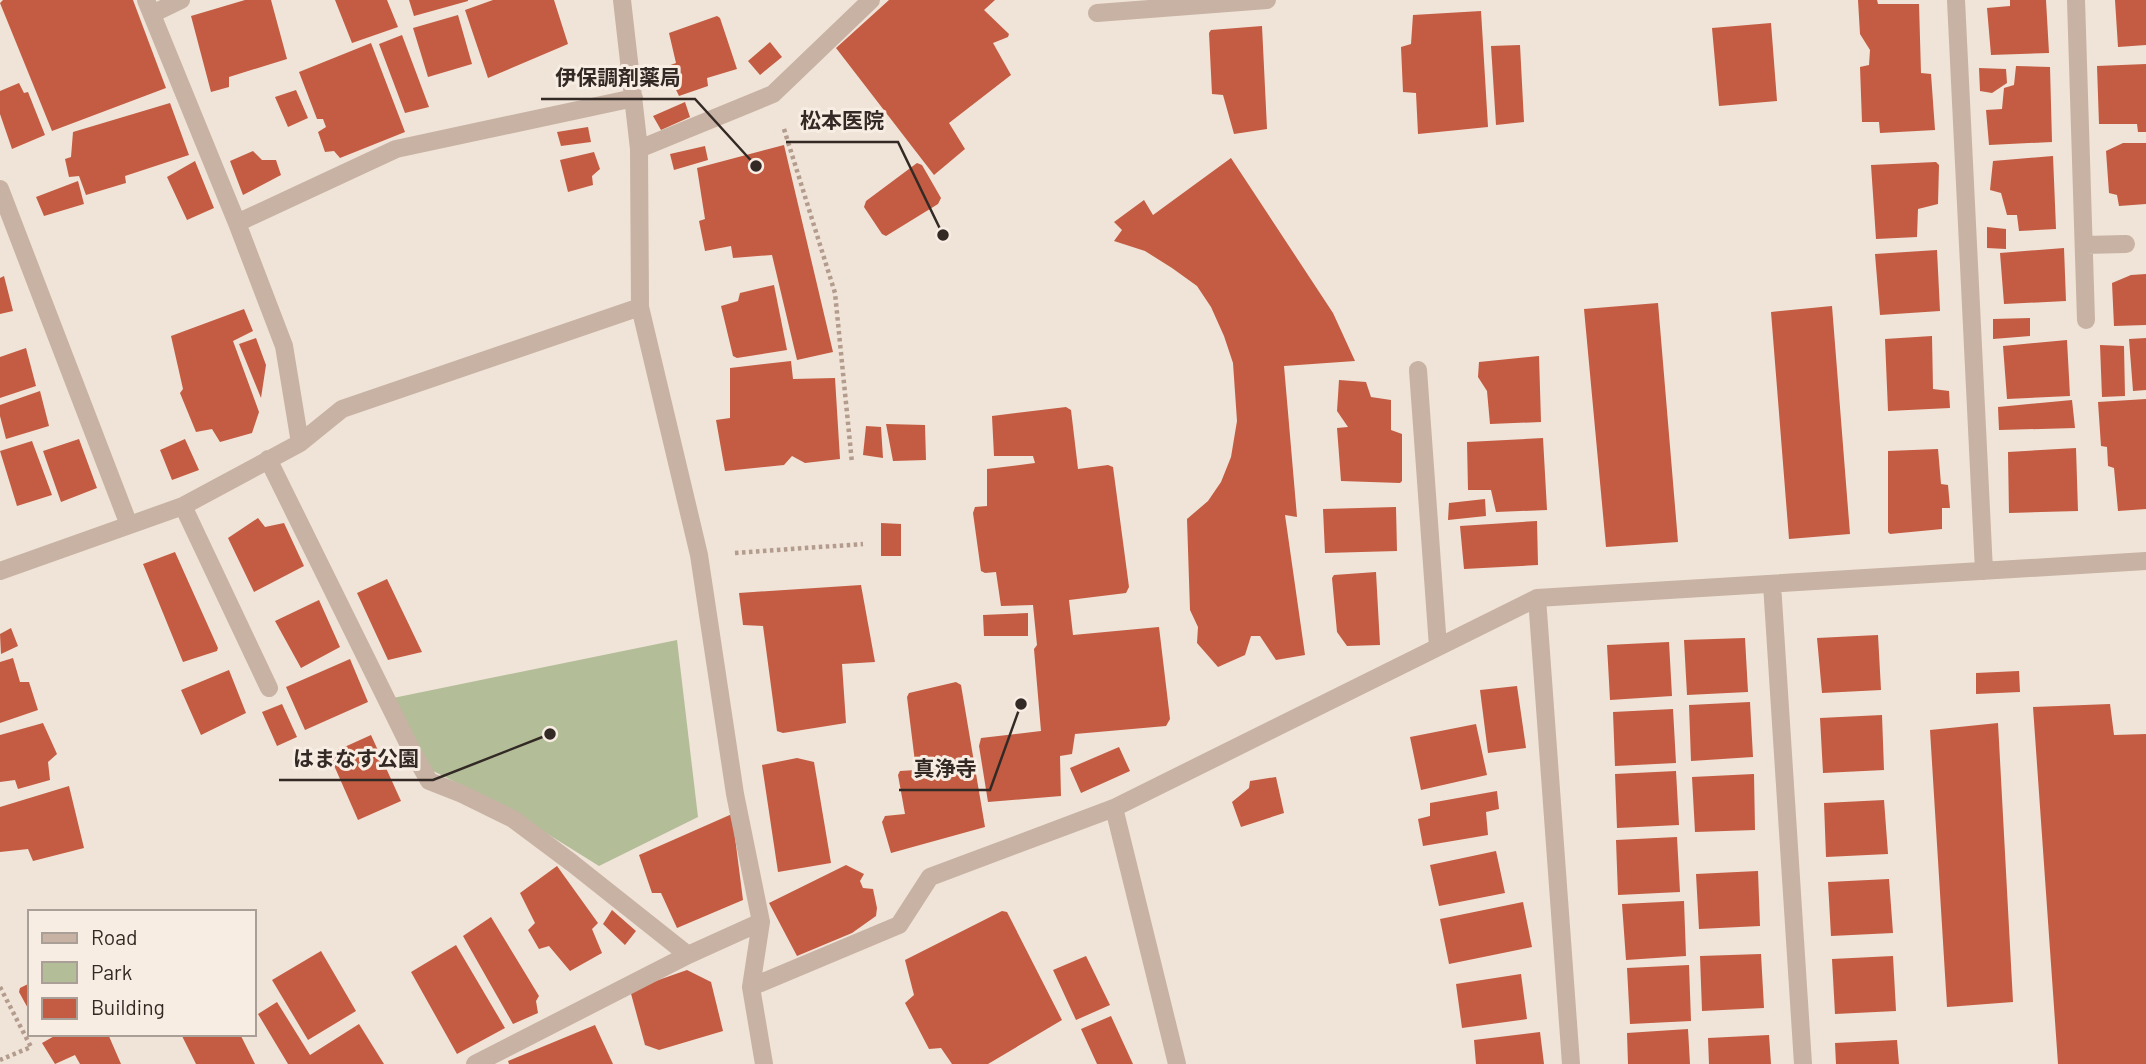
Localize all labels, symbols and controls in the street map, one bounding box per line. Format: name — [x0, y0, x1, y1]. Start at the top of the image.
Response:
callout: 伊保調剤薬局 — [541, 57, 695, 99]
text: 伊保調剤薬局 — [555, 64, 681, 89]
callout: 松本医院 — [786, 100, 898, 142]
text: 松本医院 — [800, 107, 884, 132]
callout: はまなす公園 — [279, 738, 433, 780]
text: はまなす公園 — [293, 745, 419, 770]
callout: 真浄寺 — [899, 748, 990, 790]
text: 真浄寺 — [914, 755, 977, 780]
legend — [28, 910, 256, 1036]
text: Road — [91, 924, 137, 949]
text: Park — [91, 959, 132, 984]
text: Building — [91, 994, 165, 1019]

